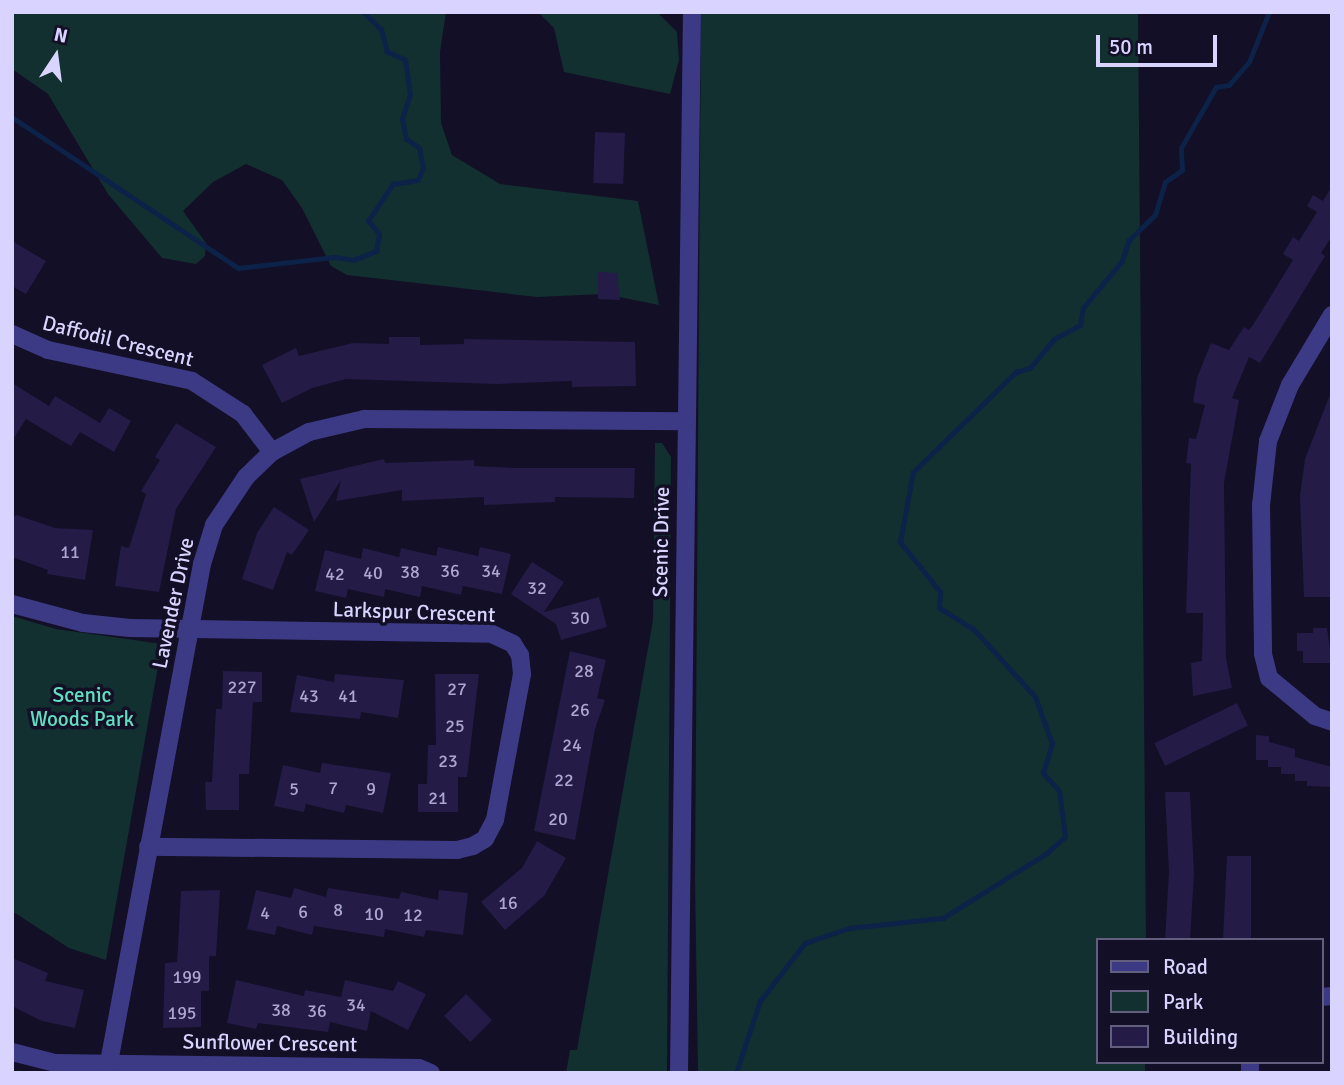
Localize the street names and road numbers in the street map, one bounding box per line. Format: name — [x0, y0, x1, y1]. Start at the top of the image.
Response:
street label: Daffodil Crescent — [40, 310, 196, 372]
street label: Scenic Drive — [647, 486, 675, 598]
street label: Lavender Drive — [147, 535, 199, 671]
street label: Larkspur Crescent — [332, 597, 496, 627]
street label: Sunflower Crescent — [182, 1029, 358, 1057]

